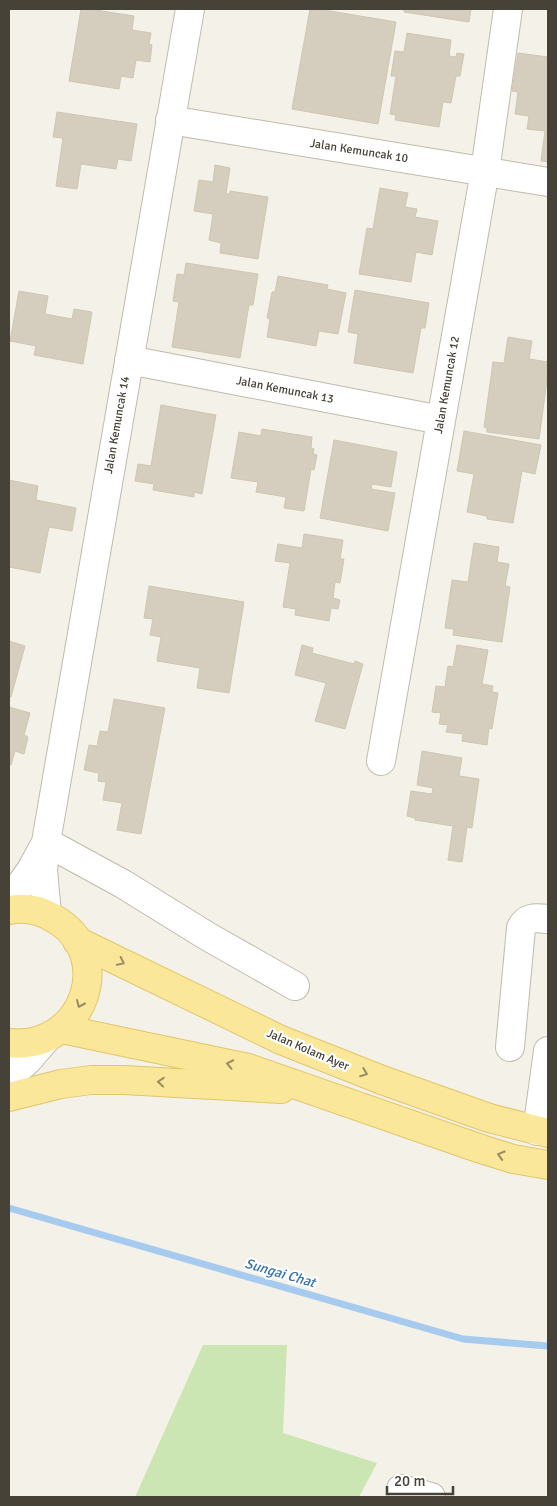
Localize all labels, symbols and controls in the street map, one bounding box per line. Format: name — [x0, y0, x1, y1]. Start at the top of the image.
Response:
street label: Jalan Kemuncak 10 — [309, 136, 409, 166]
street label: Jalan Kemuncak 12 — [431, 335, 463, 435]
street label: Jalan Kemuncak 13 — [235, 373, 335, 407]
street label: Jalan Kemuncak 14 — [101, 374, 133, 475]
one-way arrow — [116, 956, 125, 966]
one-way arrow — [76, 999, 87, 1008]
street label: Jalan Kolam Ayer — [265, 1026, 352, 1074]
one-way arrow — [226, 1060, 235, 1070]
one-way arrow — [359, 1067, 368, 1077]
one-way arrow — [157, 1076, 165, 1087]
one-way arrow — [497, 1151, 505, 1161]
water label: Sungai Chat — [243, 1255, 319, 1292]
scale bar — [387, 1464, 453, 1496]
text: 20 m — [394, 1472, 425, 1490]

